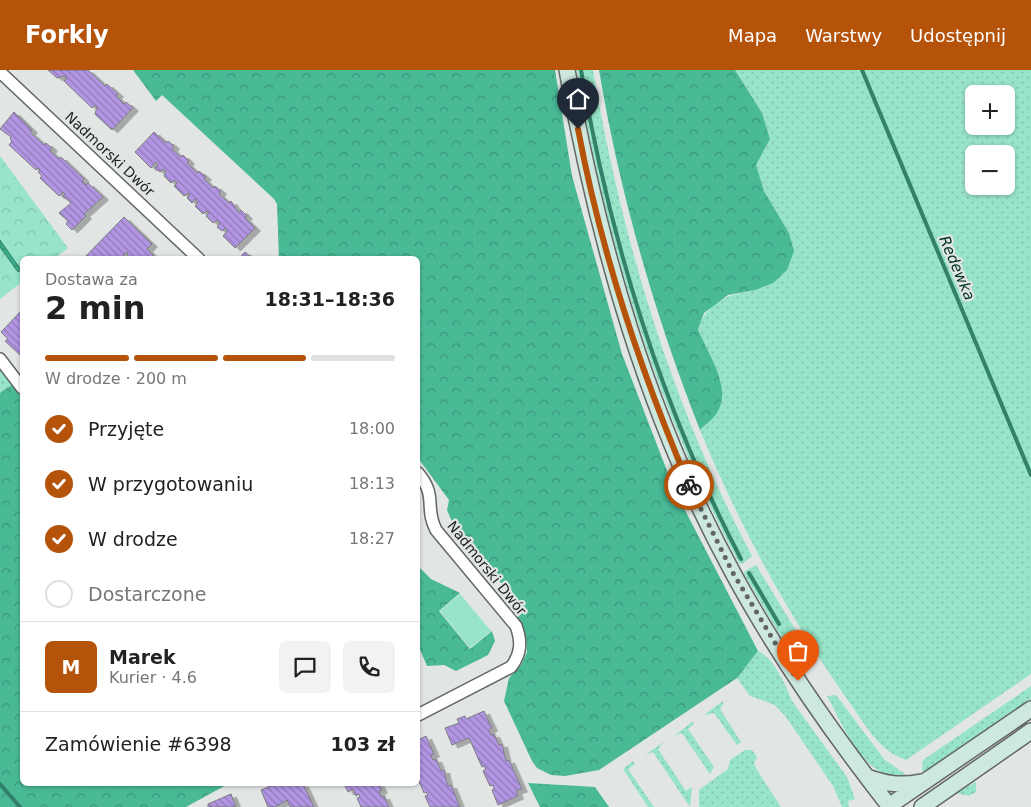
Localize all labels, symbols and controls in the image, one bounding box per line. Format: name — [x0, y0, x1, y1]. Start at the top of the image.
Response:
text: Forkly — [25, 21, 109, 49]
text: Mapa — [728, 25, 777, 46]
text: Warstwy — [805, 25, 882, 46]
text: Udostępnij — [910, 25, 1006, 46]
pin — [557, 78, 599, 129]
icon: home — [564, 85, 592, 113]
map controls — [965, 85, 1015, 195]
button: + — [965, 85, 1015, 135]
street label: Nadmorski Dwór — [62, 109, 158, 200]
button: − — [965, 145, 1015, 195]
water label: Redewka — [935, 233, 979, 303]
text: Dostawa za — [45, 270, 138, 289]
text: 18:31–18:36 — [265, 288, 395, 310]
text: 2 min — [45, 289, 146, 327]
text: W drodze · 200 m — [45, 369, 187, 388]
icon: check — [45, 415, 73, 443]
text: Przyjęte — [88, 418, 164, 440]
text: 18:00 — [349, 419, 395, 438]
courier — [664, 460, 714, 510]
icon: check — [45, 470, 73, 498]
icon: bike — [675, 471, 703, 499]
text: W przygotowaniu — [88, 473, 253, 495]
text: 18:13 — [349, 474, 395, 493]
street label: Nadmorski Dwór — [444, 518, 530, 618]
icon: check — [45, 525, 73, 553]
text: W drodze — [88, 528, 178, 550]
text: 18:27 — [349, 529, 395, 548]
text: Dostarczone — [88, 583, 206, 605]
pin — [777, 630, 819, 681]
icon: bag — [784, 637, 812, 665]
button: chat — [279, 641, 331, 693]
button: phone — [343, 641, 395, 693]
text: Marek — [109, 646, 176, 668]
text: M — [62, 656, 80, 678]
text: Kurier · 4.6 — [109, 668, 197, 687]
text: Zamówienie #6398 — [45, 733, 232, 755]
text: 103 zł — [331, 733, 395, 755]

